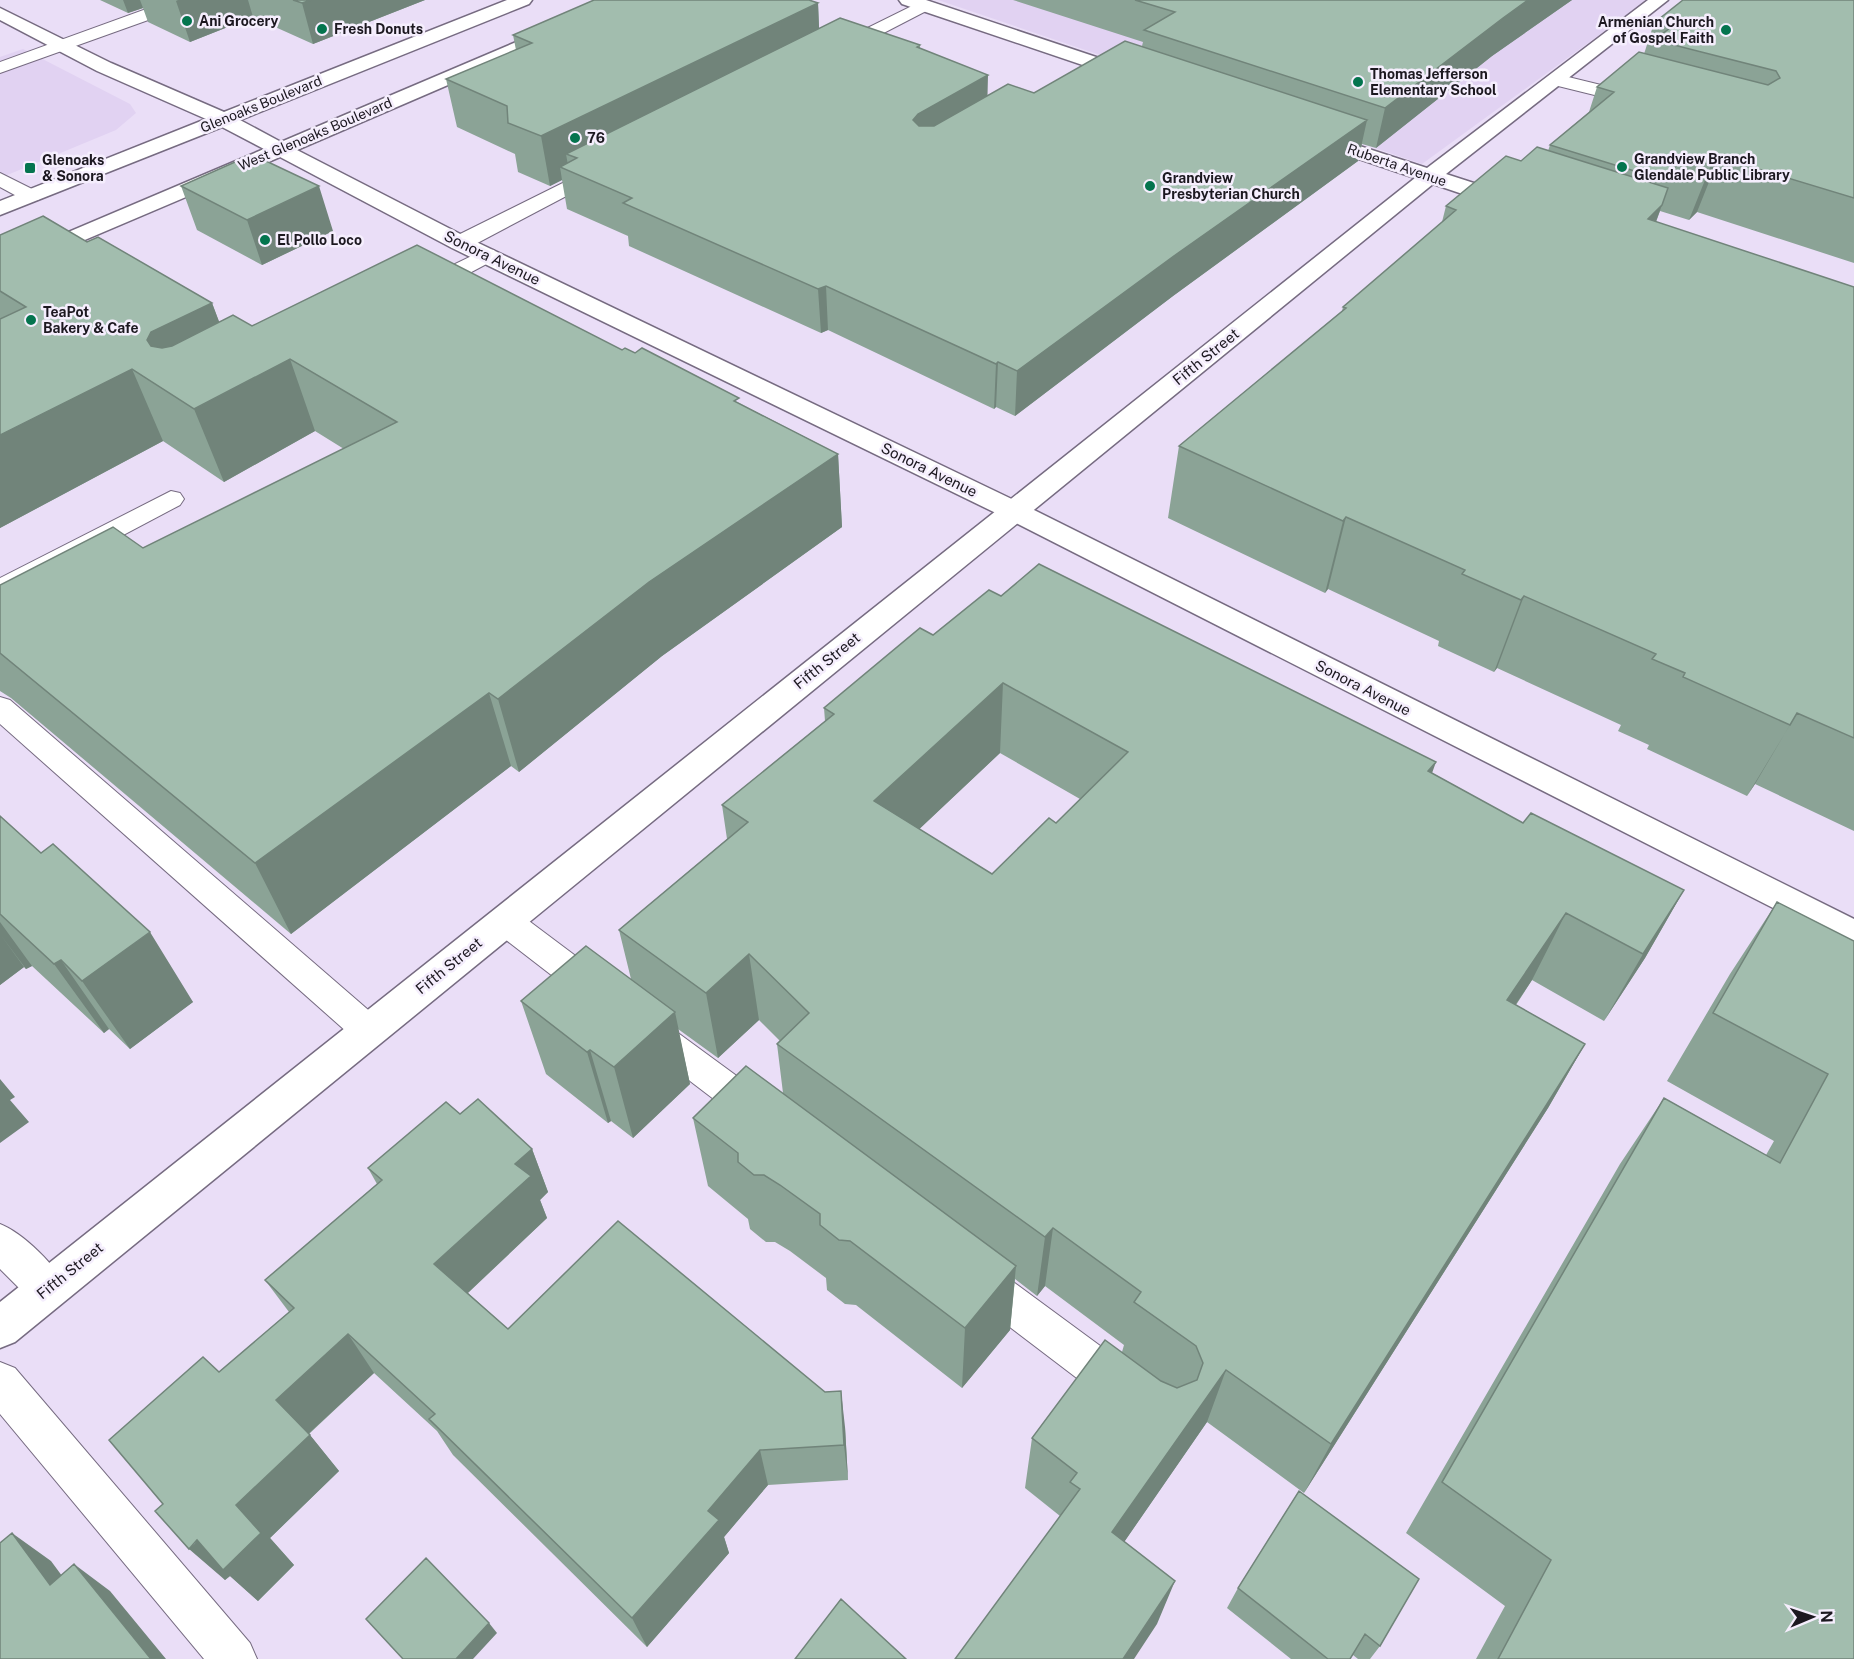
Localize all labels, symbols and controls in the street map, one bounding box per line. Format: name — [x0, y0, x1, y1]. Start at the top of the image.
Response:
place label: Ani Grocery — [199, 13, 278, 29]
marker: Ani Grocery — [180, 14, 194, 28]
place label: Armenian Church of Gospel Faith — [1598, 14, 1714, 46]
place label: Fresh Donuts — [334, 21, 423, 37]
marker: Fresh Donuts — [315, 22, 329, 36]
marker: Armenian Church of Gospel Faith — [1719, 23, 1733, 37]
place label: Thomas Jefferson Elementary School — [1370, 66, 1497, 98]
street label: Glenoaks Boulevard — [198, 72, 324, 136]
marker: Thomas Jefferson Elementary School — [1351, 75, 1365, 89]
street label: West Glenoaks Boulevard — [236, 94, 394, 174]
place label: 76 — [587, 130, 605, 146]
marker: 76 — [568, 131, 582, 145]
street label: Ruberta Avenue — [1345, 141, 1449, 189]
place label: Grandview Branch Glendale Public Library — [1634, 151, 1790, 183]
place label: Glenoaks & Sonora — [42, 152, 104, 184]
marker: Grandview Branch Glendale Public Library — [1615, 160, 1629, 174]
marker: Glenoaks & Sonora — [23, 161, 37, 175]
place label: Grandview Presbyterian Church — [1162, 170, 1300, 202]
marker: Grandview Presbyterian Church — [1143, 179, 1157, 193]
street label: Sonora Avenue — [441, 227, 543, 288]
place label: El Pollo Loco — [277, 232, 362, 248]
marker: El Pollo Loco — [258, 233, 272, 247]
place label: TeaPot Bakery & Cafe — [43, 304, 139, 336]
marker: TeaPot Bakery & Cafe — [24, 313, 38, 327]
street label: Fifth Street — [1169, 325, 1242, 388]
street label: Sonora Avenue — [878, 439, 980, 500]
street label: Fifth Street — [790, 629, 863, 692]
street label: Sonora Avenue — [1313, 656, 1414, 719]
street label: Fifth Street — [412, 934, 485, 997]
street label: Fifth Street — [33, 1239, 106, 1302]
north arrow — [1782, 1587, 1842, 1647]
text: N — [1817, 1610, 1836, 1623]

